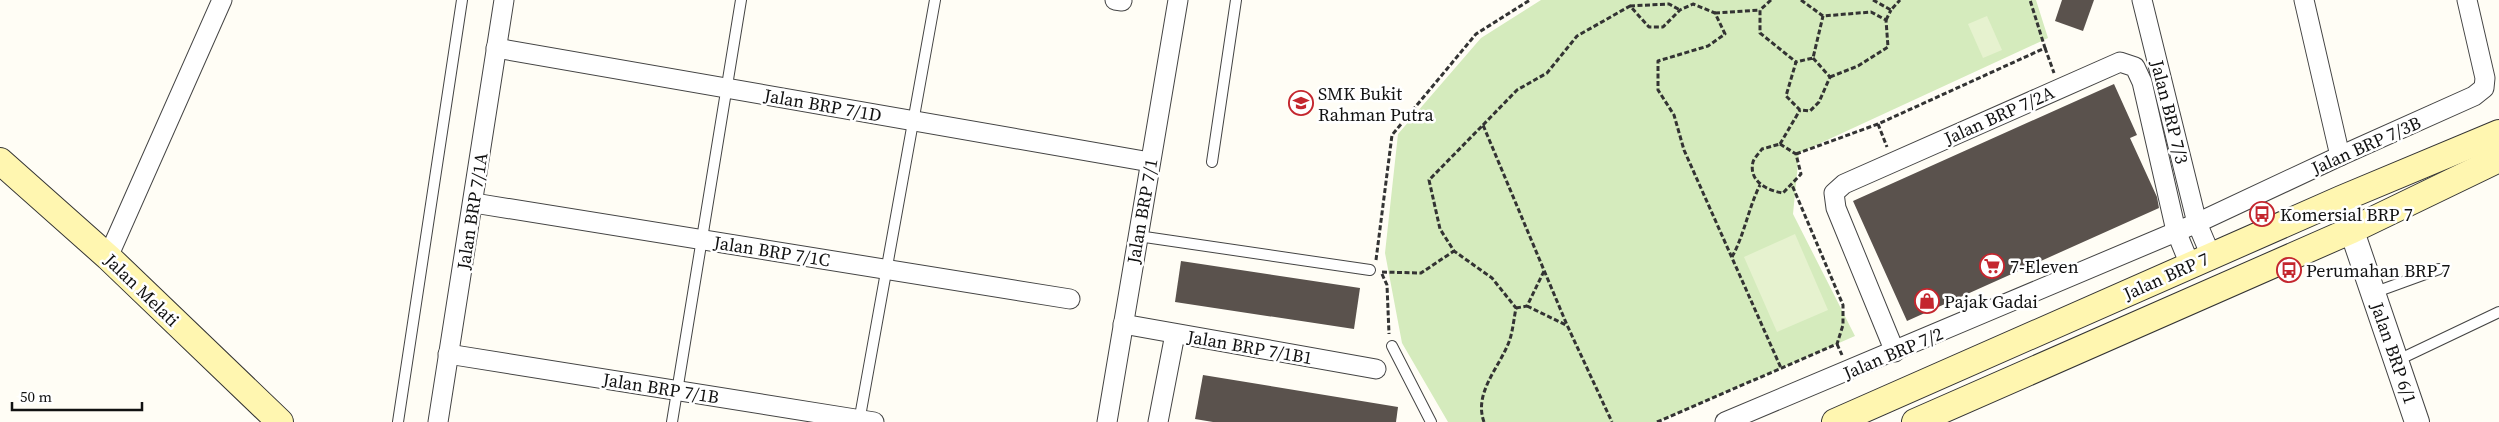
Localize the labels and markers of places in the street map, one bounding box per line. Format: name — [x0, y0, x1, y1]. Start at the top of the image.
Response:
place label: SMK Bukit Rahman Putra — [1318, 81, 1434, 127]
school or university icon: SMK Bukit Rahman Putra — [1288, 90, 1314, 116]
bus stop icon: Komersial BRP 7 — [2249, 201, 2275, 227]
place label: Komersial BRP 7 — [2280, 202, 2413, 227]
supermarket icon: 7-Eleven — [1979, 253, 2005, 279]
place label: 7-Eleven — [2010, 254, 2079, 279]
bus stop icon: Perumahan BRP 7 — [2276, 257, 2302, 283]
place label: Perumahan BRP 7 — [2306, 258, 2450, 283]
shop icon: Pajak Gadai — [1914, 288, 1940, 314]
place label: Pajak Gadai — [1944, 289, 2038, 314]

